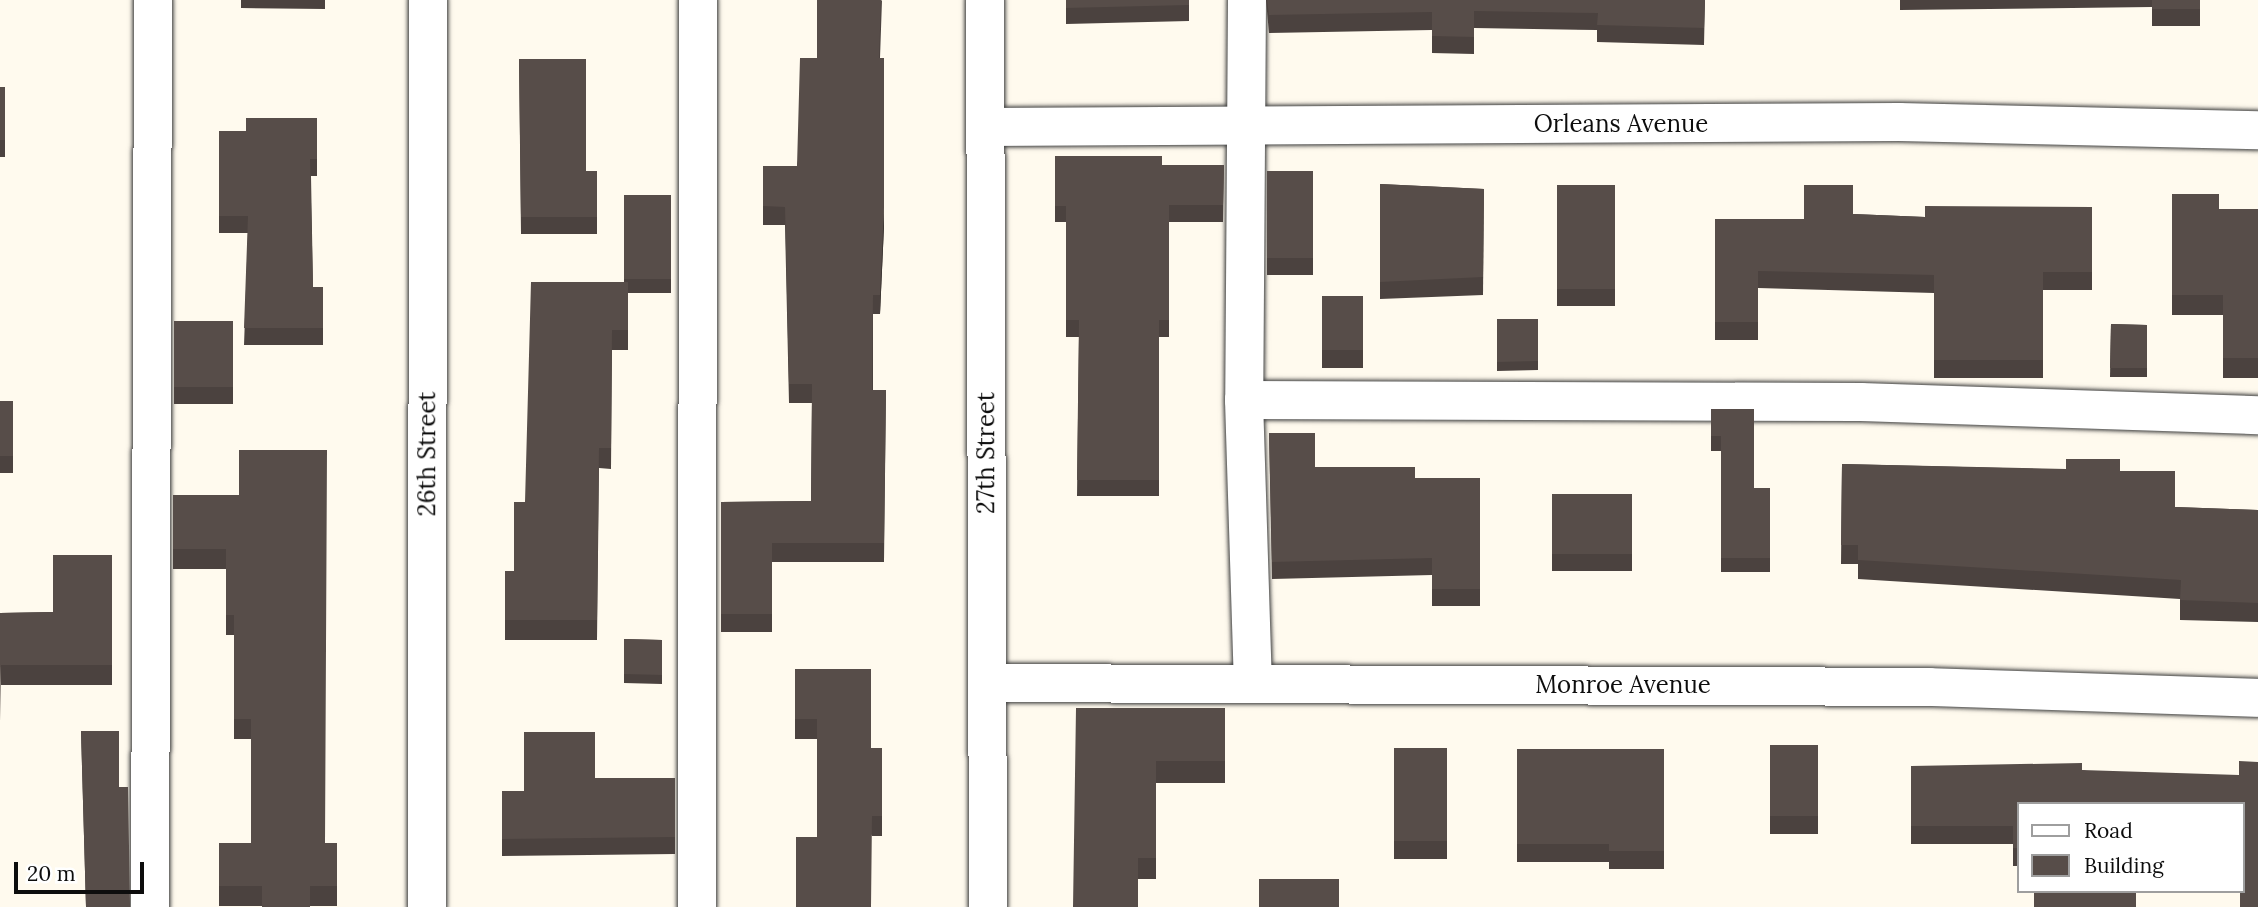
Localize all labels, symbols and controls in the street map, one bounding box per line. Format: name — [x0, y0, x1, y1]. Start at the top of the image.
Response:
street label: Orleans Avenue — [1534, 110, 1708, 138]
street label: 26th Street — [413, 392, 441, 516]
street label: 27th Street — [972, 392, 1000, 514]
street label: Monroe Avenue — [1535, 671, 1711, 699]
legend — [2016, 802, 2244, 893]
text: Road — [2084, 817, 2133, 844]
scale bar — [18, 848, 147, 892]
text: Building — [2084, 852, 2164, 879]
text: 20 m — [27, 860, 76, 887]

